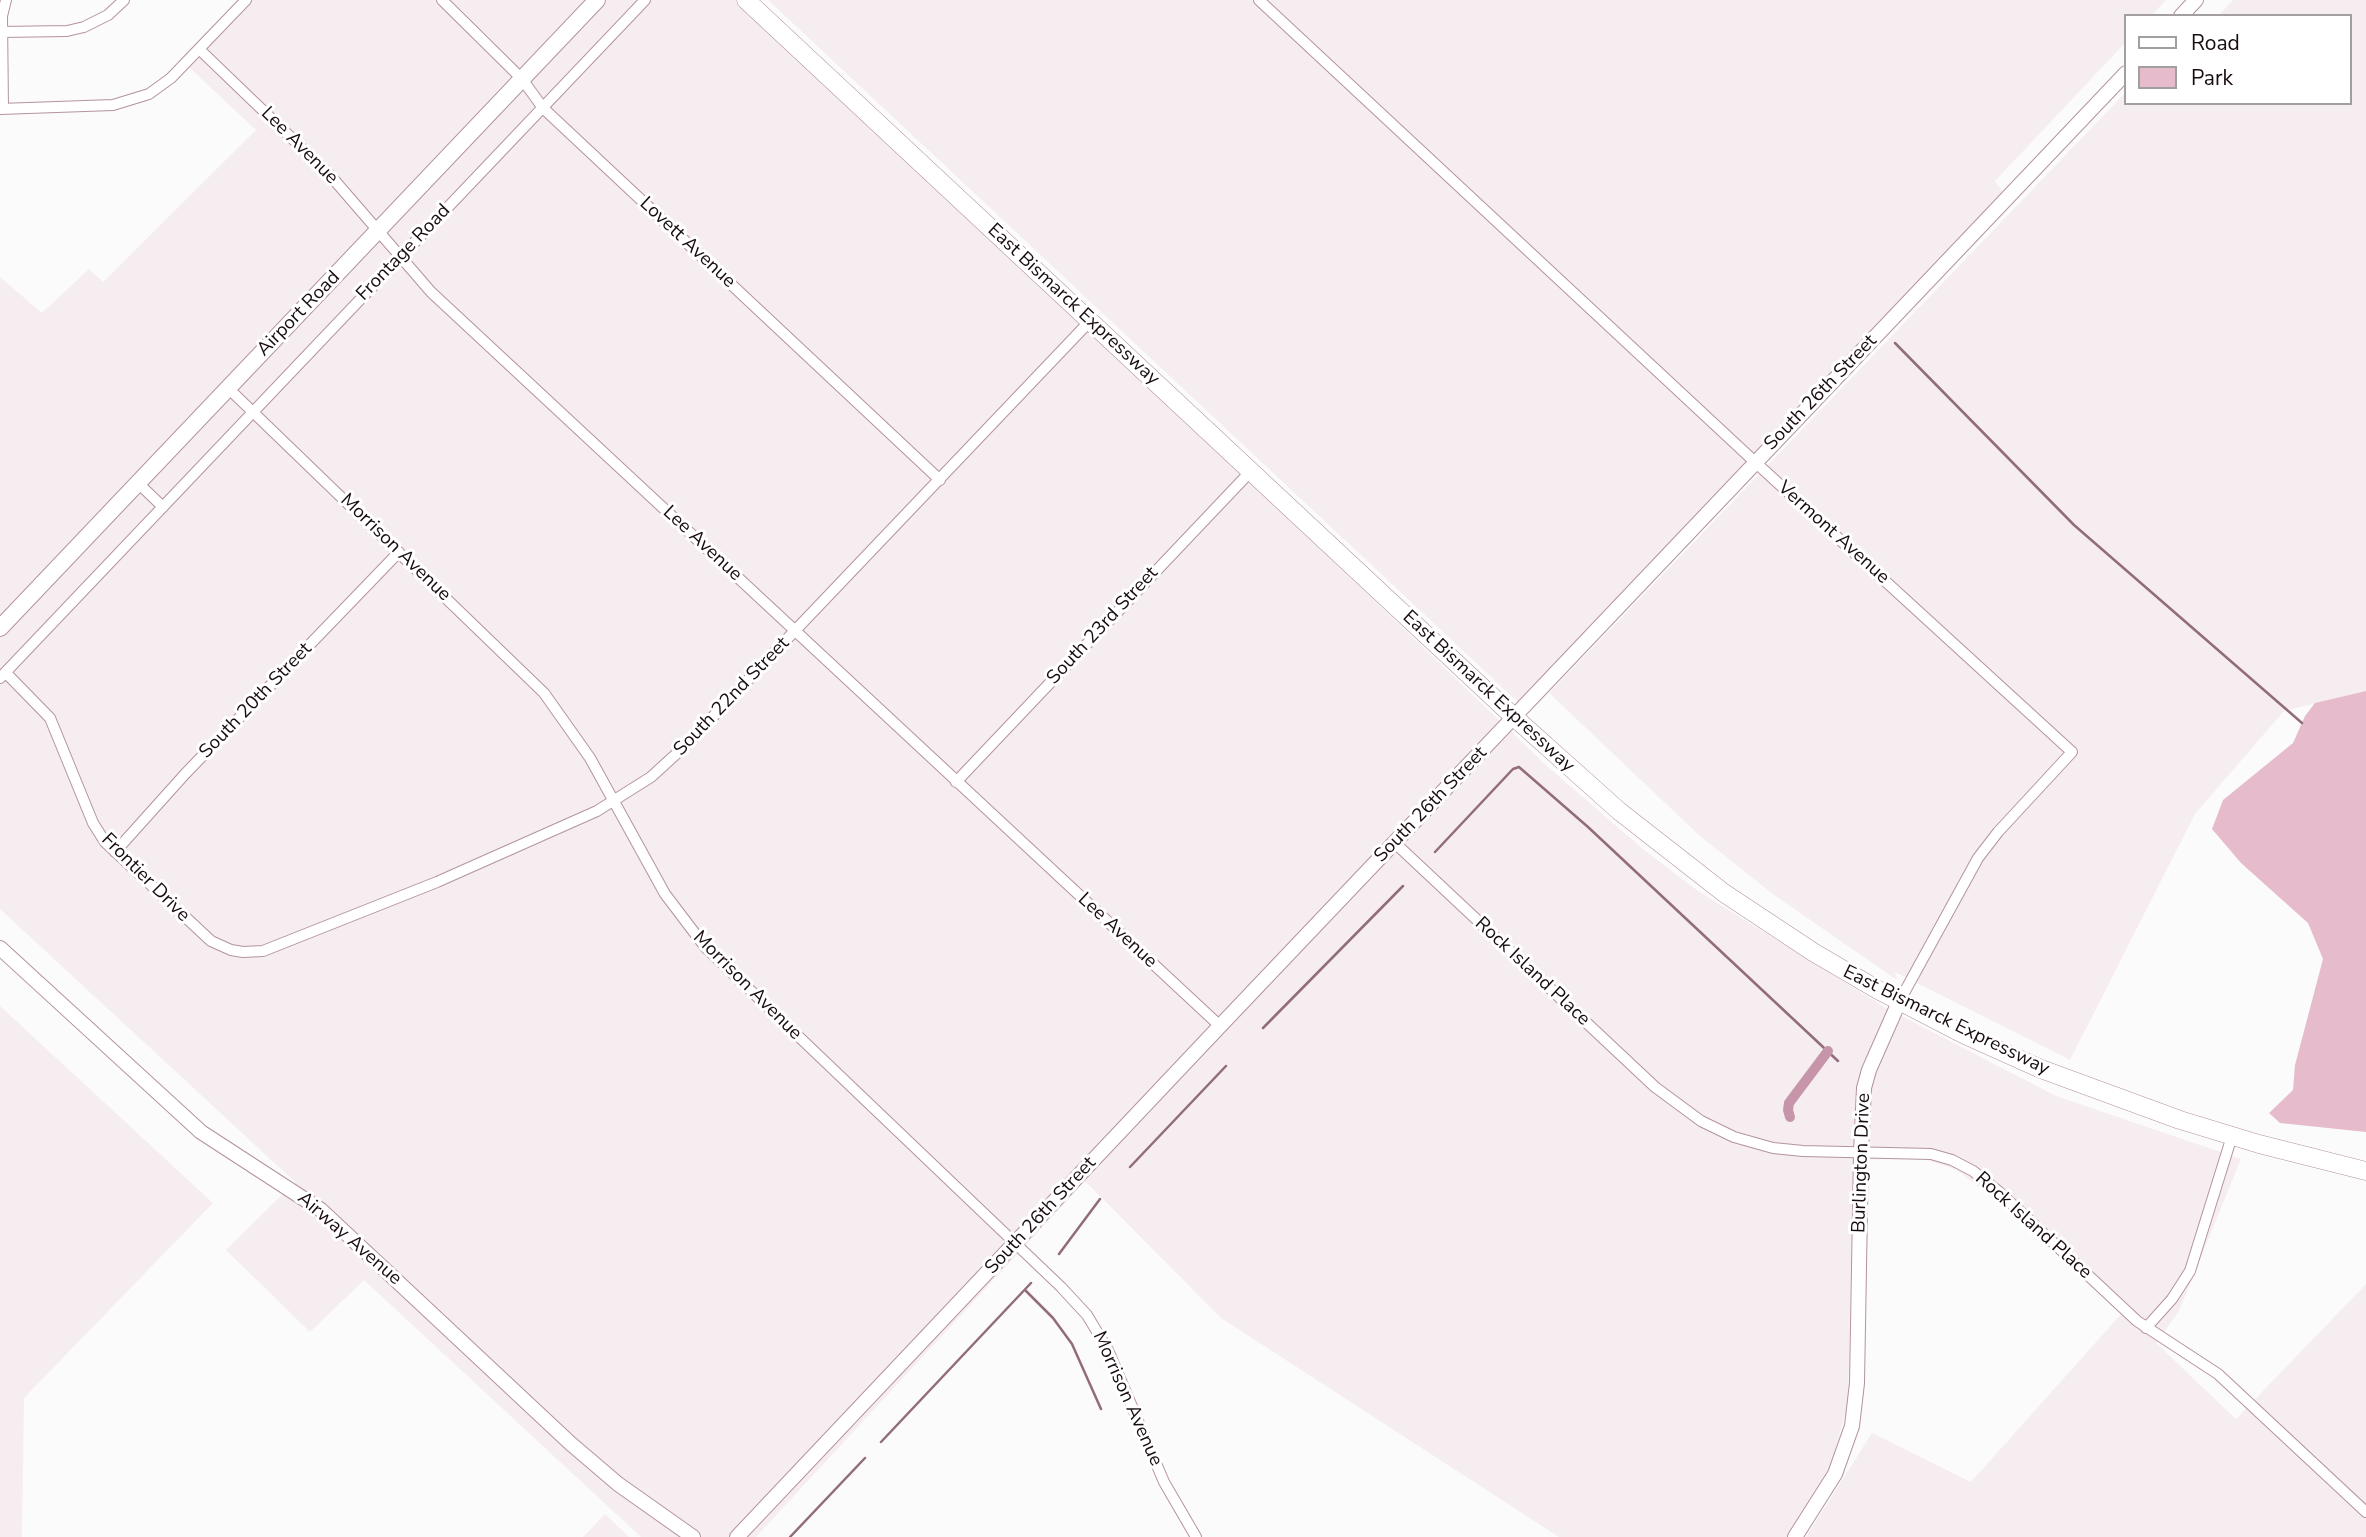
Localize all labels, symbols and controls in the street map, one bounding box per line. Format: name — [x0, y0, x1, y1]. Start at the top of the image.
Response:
legend — [2124, 14, 2352, 105]
text: Road — [2191, 29, 2240, 57]
text: Park — [2191, 64, 2233, 92]
street label: Lee Avenue — [256, 103, 342, 189]
street label: Lovett Avenue — [634, 193, 740, 293]
street label: Frontage Road — [352, 200, 456, 306]
street label: East Bismarck Expressway — [982, 219, 1164, 391]
street label: Airport Road — [253, 267, 345, 361]
street label: South 26th Street — [1760, 330, 1882, 456]
street label: Vermont Avenue — [1772, 477, 1894, 589]
street label: Morrison Avenue — [335, 489, 455, 607]
street label: Lee Avenue — [658, 502, 746, 586]
street label: South 23rd Street — [1043, 562, 1163, 690]
street label: East Bismarck Expressway — [1397, 606, 1579, 778]
street label: South 22nd Street — [669, 633, 795, 761]
street label: South 20th Street — [195, 638, 317, 764]
street label: South 26th Street — [1370, 742, 1492, 868]
street label: Frontier Drive — [96, 829, 194, 927]
street label: Lee Avenue — [1073, 889, 1161, 973]
street label: Rock Island Place — [1470, 913, 1594, 1031]
street label: Morrison Avenue — [688, 927, 806, 1045]
street label: East Bismarck Expressway — [1839, 961, 2053, 1081]
street label: Burlington Drive — [1848, 1093, 1876, 1233]
street label: South 26th Street — [981, 1153, 1101, 1279]
street label: Rock Island Place — [1970, 1168, 2096, 1284]
street label: Airway Avenue — [292, 1188, 406, 1290]
street label: Morrison Avenue — [1087, 1328, 1167, 1470]

